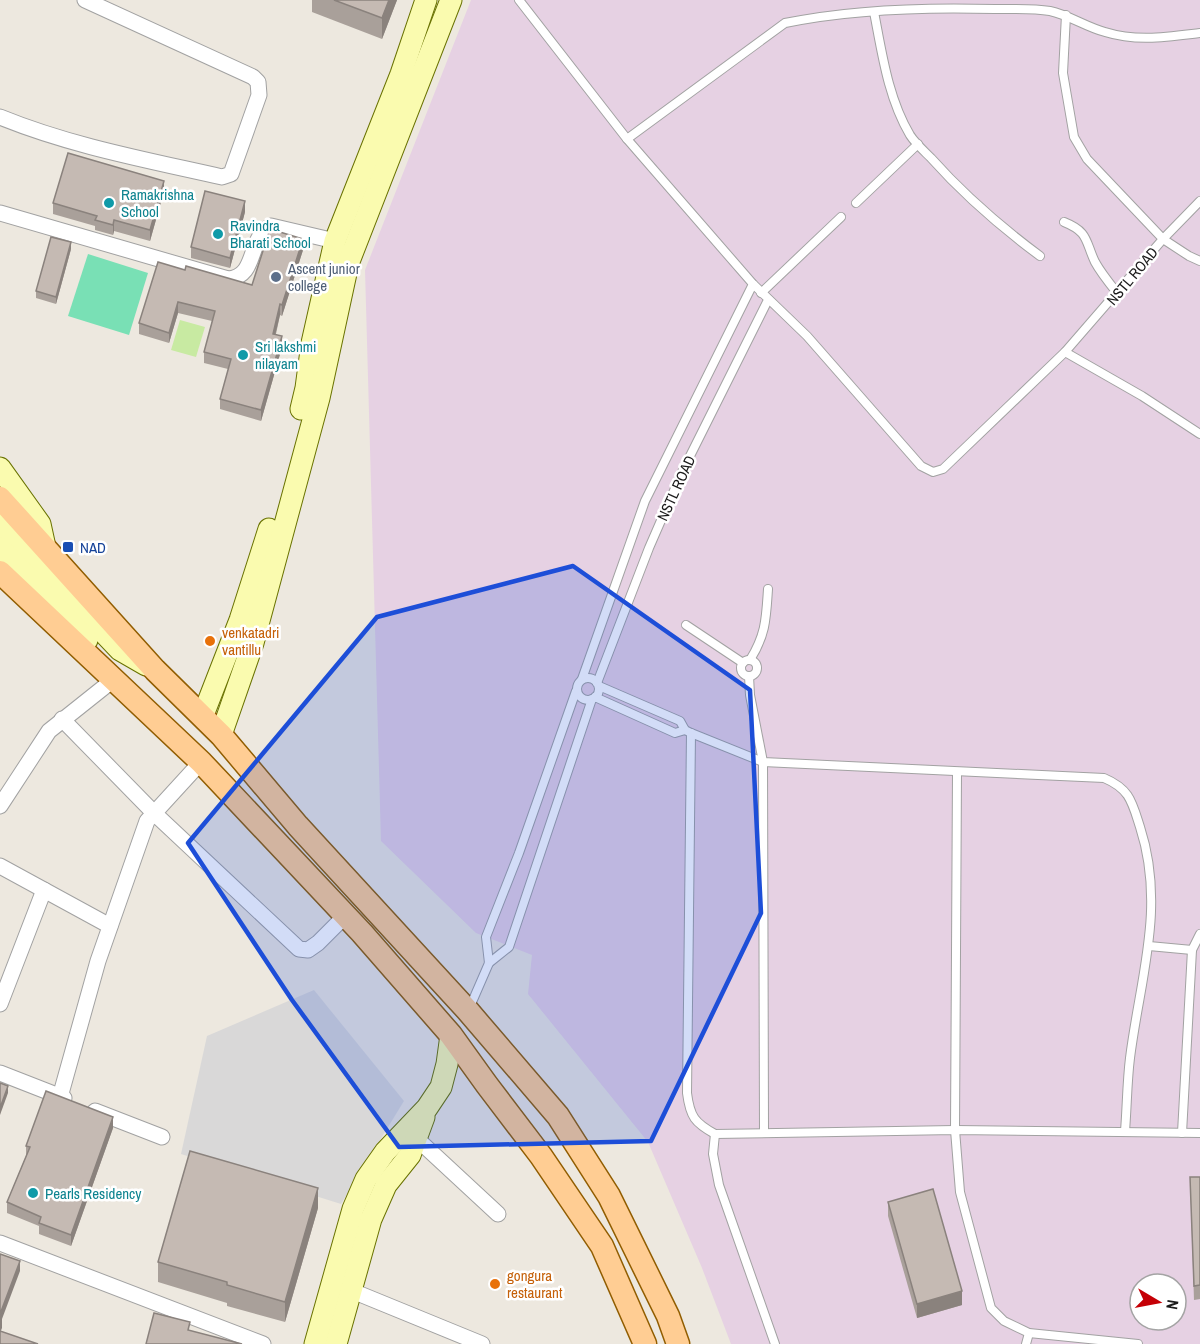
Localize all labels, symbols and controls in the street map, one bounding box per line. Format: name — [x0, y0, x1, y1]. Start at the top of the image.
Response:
place label: Ramakrishna School — [121, 184, 194, 222]
marker: Ramakrishna School — [102, 196, 116, 210]
place label: Ravindra Bharati School — [230, 215, 311, 253]
marker: Ravindra Bharati School — [211, 227, 225, 241]
street label: NSTL ROAD — [1101, 242, 1163, 310]
place label: Ascent junior college — [287, 258, 360, 296]
marker: Ascent junior college — [269, 270, 283, 284]
place label: Sri lakshmi nilayam — [255, 336, 317, 374]
marker: Sri lakshmi nilayam — [236, 348, 250, 362]
street label: NSTL ROAD — [652, 452, 700, 524]
place label: NAD — [80, 537, 106, 558]
marker: NAD — [61, 540, 75, 554]
place label: venkatadri vantillu — [222, 622, 279, 660]
marker: venkatadri vantillu — [203, 634, 217, 648]
place label: Pearls Residency — [45, 1183, 142, 1204]
marker: Pearls Residency — [26, 1186, 40, 1200]
place label: gongura restaurant — [507, 1265, 563, 1303]
north arrow — [1128, 1272, 1188, 1332]
marker: gongura restaurant — [488, 1277, 502, 1291]
text: N — [1161, 1298, 1184, 1311]

